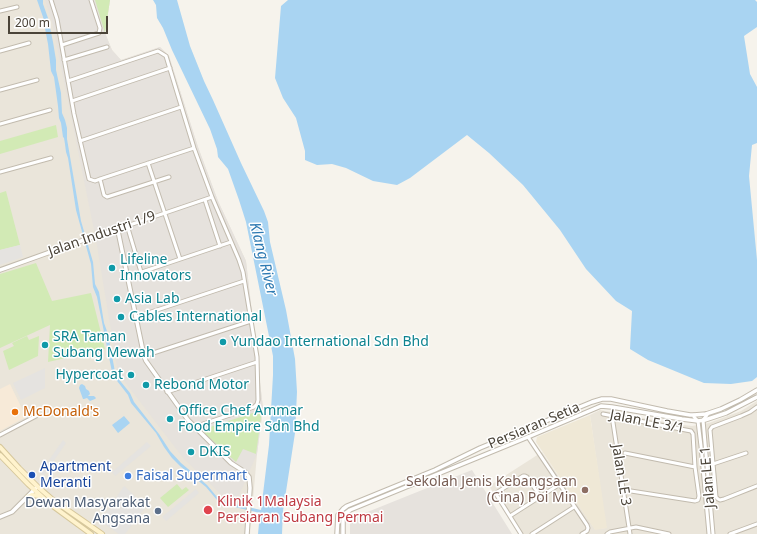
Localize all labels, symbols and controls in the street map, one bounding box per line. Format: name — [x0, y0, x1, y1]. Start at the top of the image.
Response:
scale bar — [10, 8, 110, 34]
text: 200 m — [15, 14, 50, 31]
street label: Jalan Industri 1/9 — [46, 208, 158, 260]
water label: Klang River — [245, 220, 281, 298]
place label: Lifeline Innovators — [120, 252, 191, 284]
marker: Lifeline Innovators — [107, 263, 117, 273]
place label: Asia Lab — [125, 291, 180, 307]
marker: Asia Lab — [112, 294, 122, 304]
place label: Cables International — [129, 309, 262, 325]
marker: Cables International — [116, 312, 126, 322]
place label: SRA Taman Subang Mewah — [53, 329, 155, 362]
place label: Yundao International Sdn Bhd — [231, 334, 429, 350]
marker: Yundao International Sdn Bhd — [218, 337, 228, 347]
marker: SRA Taman Subang Mewah — [40, 340, 50, 350]
place label: Hypercoat — [55, 367, 123, 383]
marker: Hypercoat — [126, 370, 136, 380]
place label: Rebond Motor — [154, 377, 249, 393]
marker: Rebond Motor — [141, 380, 151, 390]
street label: Persiaran Setia — [486, 399, 582, 453]
place label: Office Chef Ammar Food Empire Sdn Bhd — [178, 403, 320, 436]
place label: McDonald's — [23, 404, 99, 420]
marker: McDonald's — [10, 407, 20, 417]
street label: Jalan LE 3/1 — [608, 407, 686, 437]
marker: Office Chef Ammar Food Empire Sdn Bhd — [165, 414, 175, 424]
street label: Jalan LE 3 — [608, 443, 634, 507]
place label: DKIS — [199, 444, 230, 460]
street label: Jalan LE 1 — [697, 445, 719, 509]
marker: DKIS — [186, 447, 196, 457]
place label: Apartment Meranti — [40, 459, 111, 492]
place label: Faisal Supermart — [136, 468, 247, 484]
marker: Apartment Meranti — [27, 470, 37, 480]
marker: Faisal Supermart — [123, 471, 133, 481]
place label: Sekolah Jenis Kebangsaan (Cina) Poi Min — [406, 474, 577, 506]
marker: Sekolah Jenis Kebangsaan (Cina) Poi Min — [580, 485, 590, 495]
place label: Klinik 1Malaysia Persiaran Subang Permai — [217, 494, 383, 526]
place label: Dewan Masyarakat Angsana — [25, 495, 150, 528]
marker: Klinik 1Malaysia Persiaran Subang Permai — [202, 504, 214, 516]
marker: Dewan Masyarakat Angsana — [153, 506, 163, 516]

